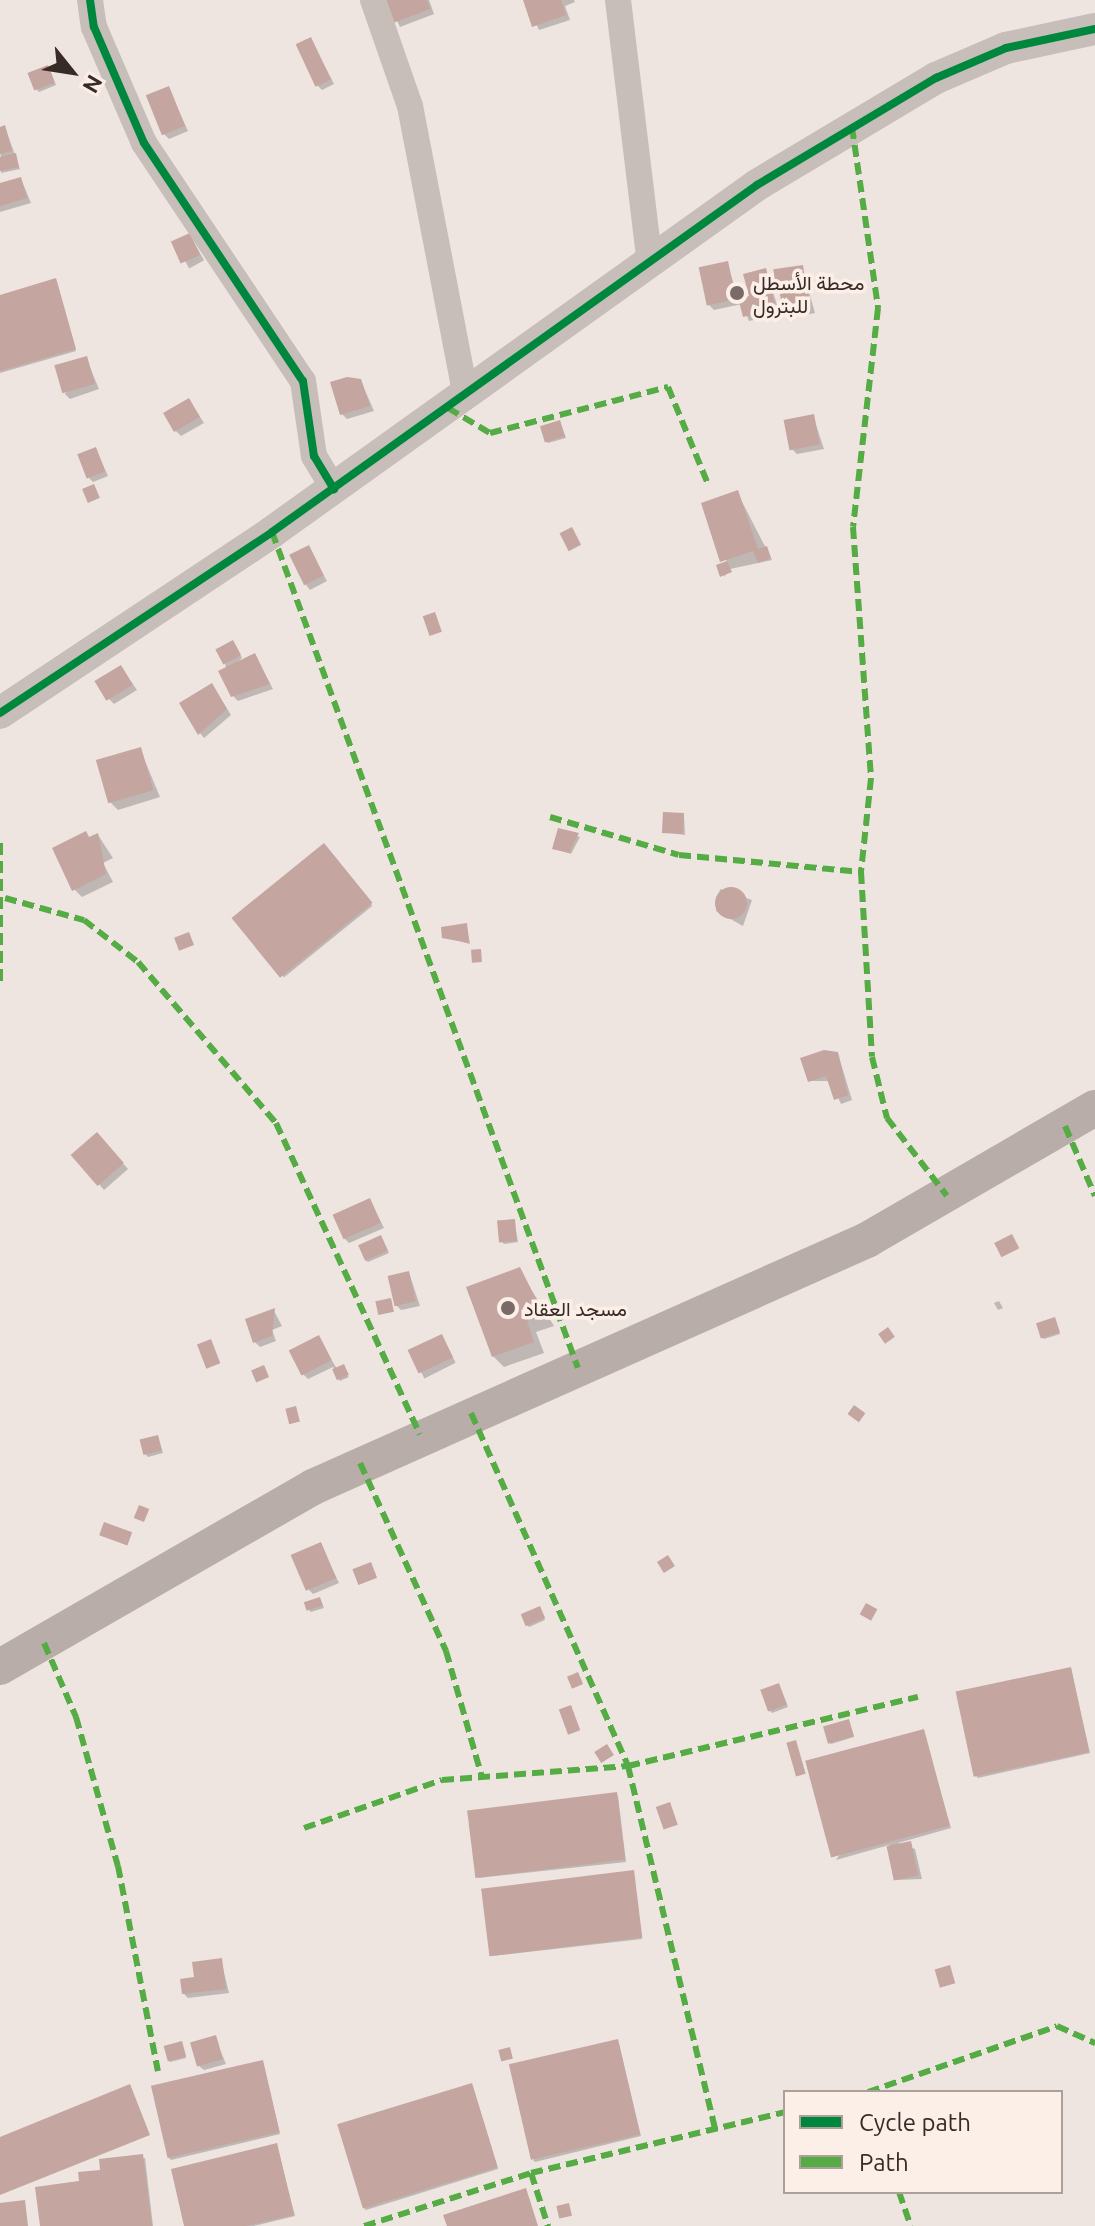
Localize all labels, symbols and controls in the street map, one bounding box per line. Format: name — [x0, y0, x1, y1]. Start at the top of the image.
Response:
north arrow — [32, 32, 112, 112]
text: N — [78, 71, 108, 98]
place label: محطة الأسطل للبترول — [753, 270, 864, 317]
marker: محطة الأسطل للبترول — [728, 284, 746, 302]
place label: مسجد العقاد — [524, 1296, 627, 1320]
marker: مسجد العقاد — [499, 1299, 517, 1317]
legend — [783, 2090, 1063, 2194]
text: Cycle path — [859, 2109, 971, 2136]
text: Path — [859, 2149, 909, 2176]

